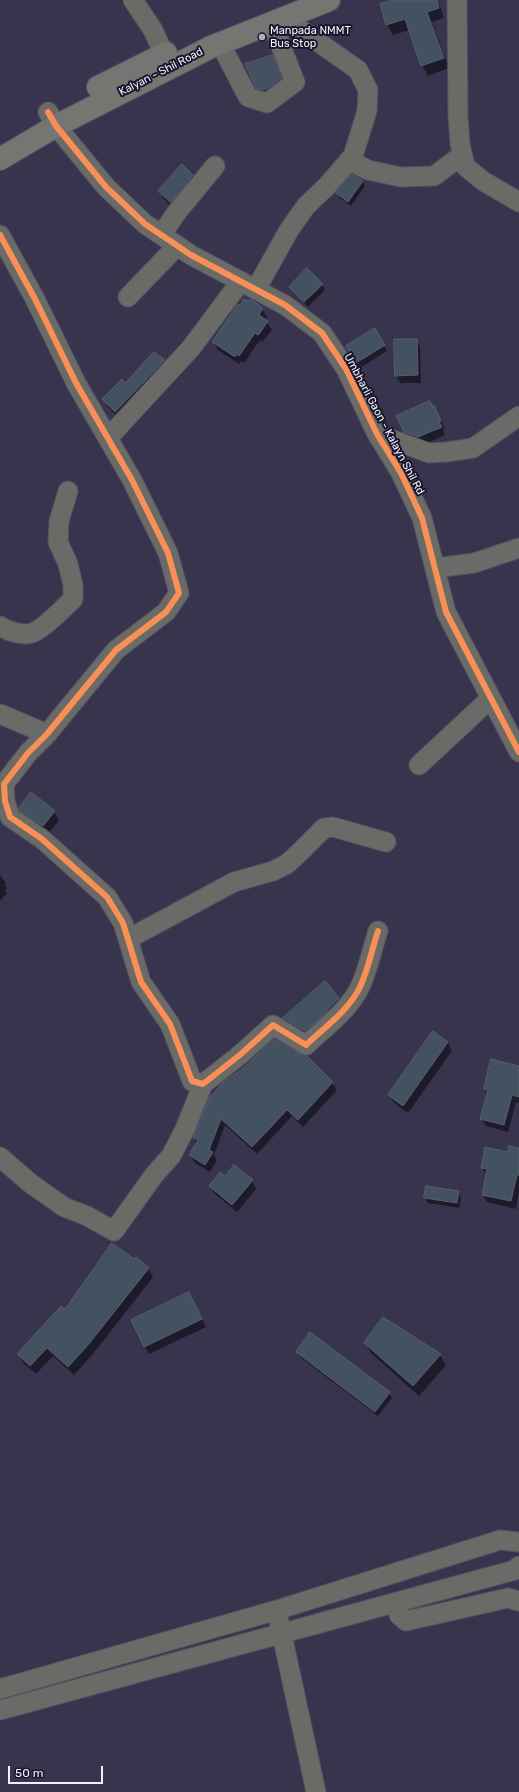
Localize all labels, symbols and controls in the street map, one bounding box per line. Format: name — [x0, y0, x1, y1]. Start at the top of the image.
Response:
place label: Manpada NMMT Bus Stop — [270, 24, 351, 50]
marker: Manpada NMMT Bus Stop — [257, 32, 267, 42]
street label: Kalyan - Shil Road — [117, 45, 205, 99]
street label: Umbharli Gaon - Kalayn Shil Rd — [341, 351, 427, 497]
scale bar — [10, 1758, 105, 1784]
text: 50 m — [15, 1766, 43, 1780]

